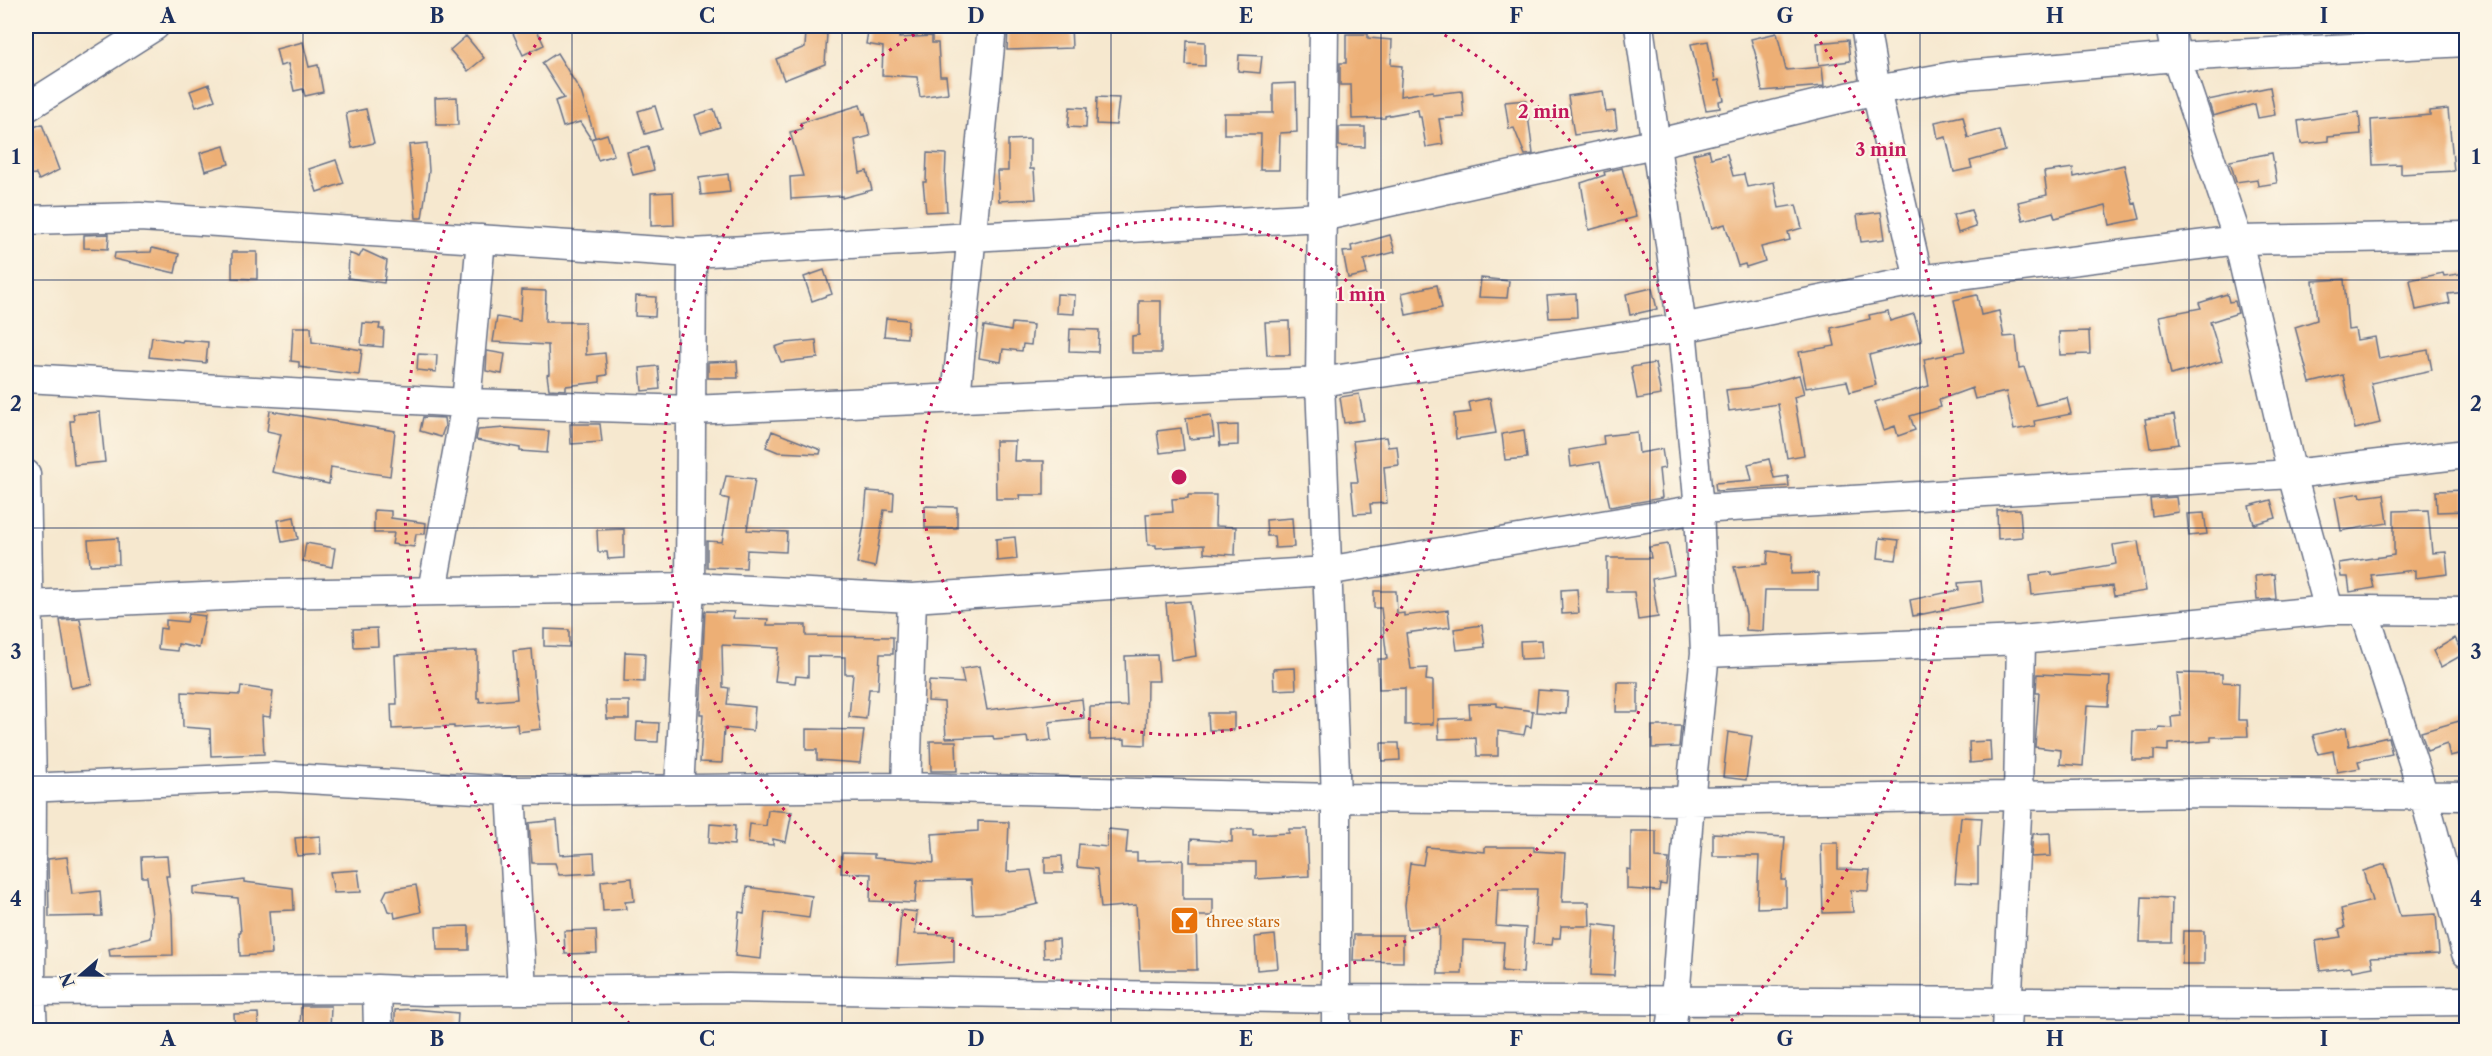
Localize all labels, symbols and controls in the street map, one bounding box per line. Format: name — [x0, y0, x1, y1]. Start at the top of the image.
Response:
text: A — [159, 4, 176, 28]
text: B — [430, 4, 445, 28]
text: C — [699, 4, 715, 28]
text: D — [967, 4, 985, 28]
text: E — [1239, 4, 1253, 28]
text: F — [1509, 4, 1523, 28]
text: G — [1777, 4, 1794, 28]
text: H — [2046, 4, 2064, 28]
text: I — [2320, 4, 2328, 28]
text: 2 min — [1518, 101, 1571, 123]
text: 3 min — [1855, 139, 1907, 161]
text: 1 — [12, 145, 21, 169]
text: 1 — [2472, 145, 2481, 169]
text: 1 min — [1336, 284, 1386, 306]
text: 2 — [10, 392, 22, 416]
text: 2 — [2470, 392, 2482, 416]
centre of rings — [1169, 467, 1189, 487]
text: 3 — [10, 640, 22, 664]
text: 3 — [2470, 640, 2482, 664]
text: 4 — [10, 887, 22, 911]
text: 4 — [2470, 887, 2482, 911]
bar icon: three stars — [1169, 905, 1201, 937]
place label: three stars — [1206, 912, 1280, 931]
north arrow — [51, 945, 111, 1005]
text: N — [55, 970, 79, 990]
text: A — [159, 1027, 176, 1051]
text: B — [430, 1027, 445, 1051]
text: C — [699, 1027, 715, 1051]
text: D — [967, 1027, 985, 1051]
text: E — [1239, 1027, 1253, 1051]
text: F — [1509, 1027, 1523, 1051]
text: G — [1777, 1027, 1794, 1051]
text: H — [2046, 1027, 2064, 1051]
text: I — [2320, 1027, 2328, 1051]

